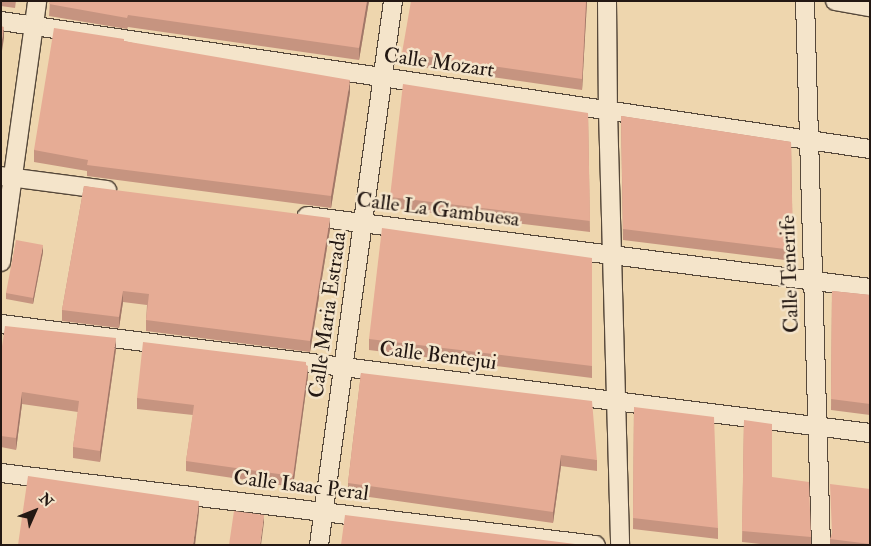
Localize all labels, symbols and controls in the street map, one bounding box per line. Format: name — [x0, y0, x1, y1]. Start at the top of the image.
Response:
street label: Calle Mozart — [382, 43, 496, 83]
street label: Calle La Gambuesa — [355, 187, 521, 233]
street label: Calle Tenerife — [775, 215, 805, 333]
street label: Calle Maria Estrada — [304, 230, 352, 400]
street label: Calle Bentejui — [378, 336, 498, 376]
street label: Calle Isaac Peral — [232, 465, 370, 507]
north arrow — [10, 486, 60, 536]
text: N — [36, 490, 57, 511]

